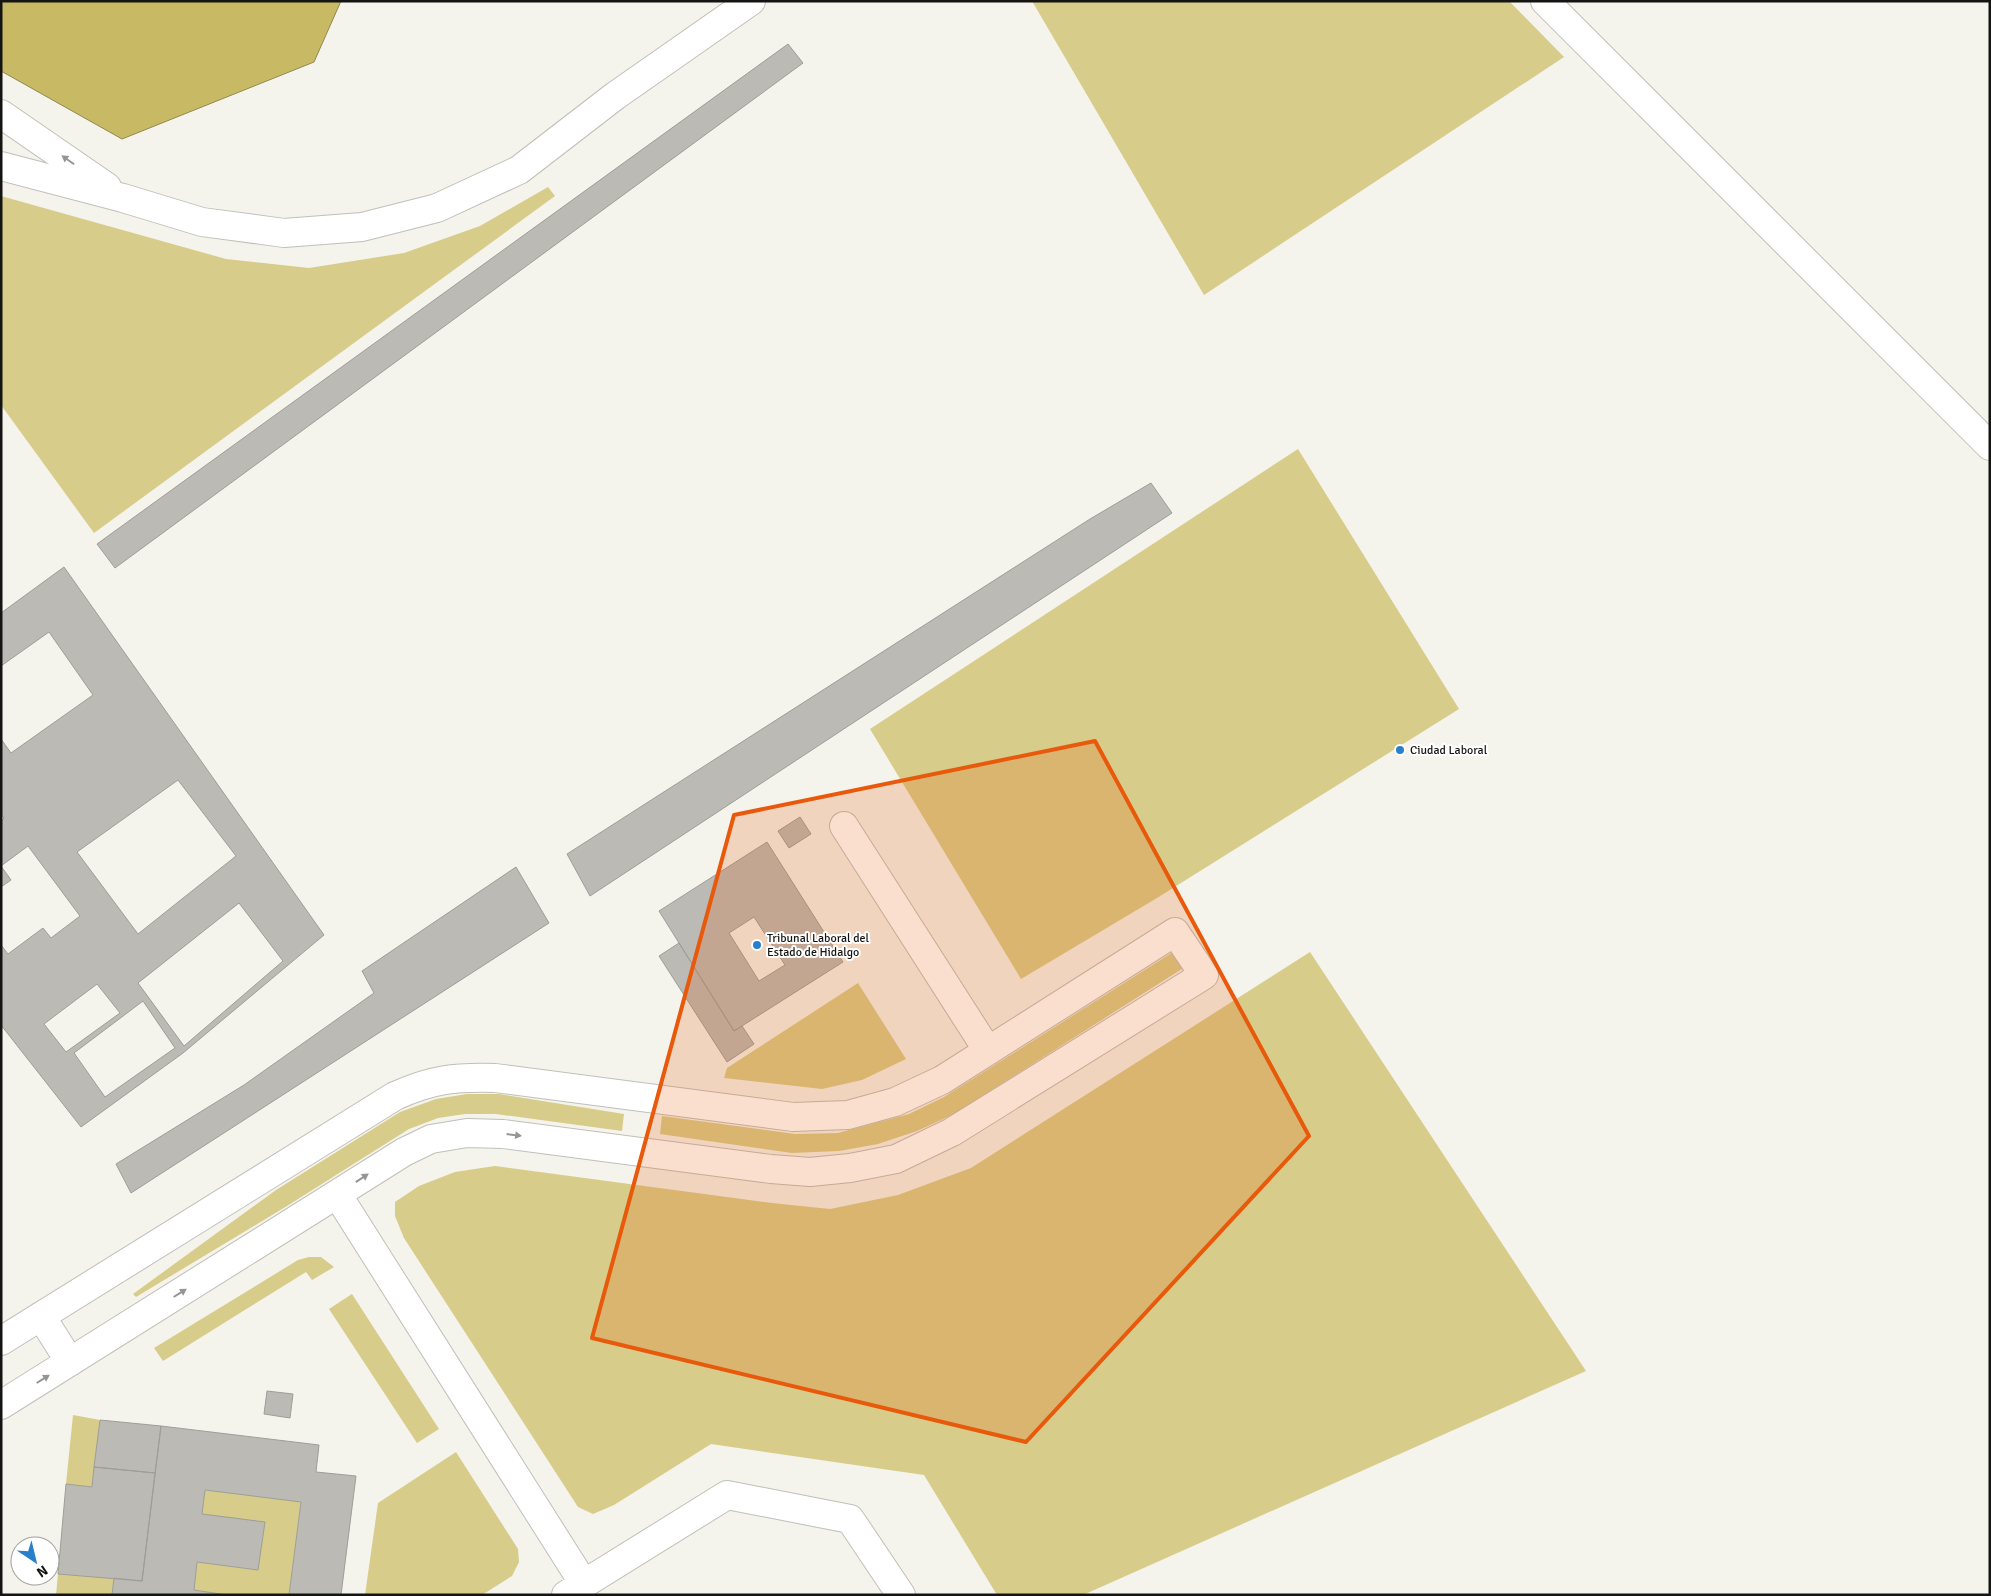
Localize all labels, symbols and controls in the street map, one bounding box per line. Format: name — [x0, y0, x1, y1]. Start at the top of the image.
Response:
one-way arrow — [62, 155, 75, 165]
place label: Ciudad Laboral — [1410, 743, 1488, 758]
marker: Ciudad Laboral — [1394, 744, 1406, 756]
place label: Tribunal Laboral del Estado de Hidalgo — [767, 931, 870, 960]
marker: Tribunal Laboral del Estado de Hidalgo — [751, 939, 763, 951]
one-way arrow — [506, 1131, 522, 1139]
one-way arrow — [355, 1174, 369, 1183]
one-way arrow — [173, 1288, 187, 1298]
one-way arrow — [36, 1375, 49, 1384]
north arrow — [10, 1536, 60, 1586]
text: N — [33, 1561, 51, 1581]

